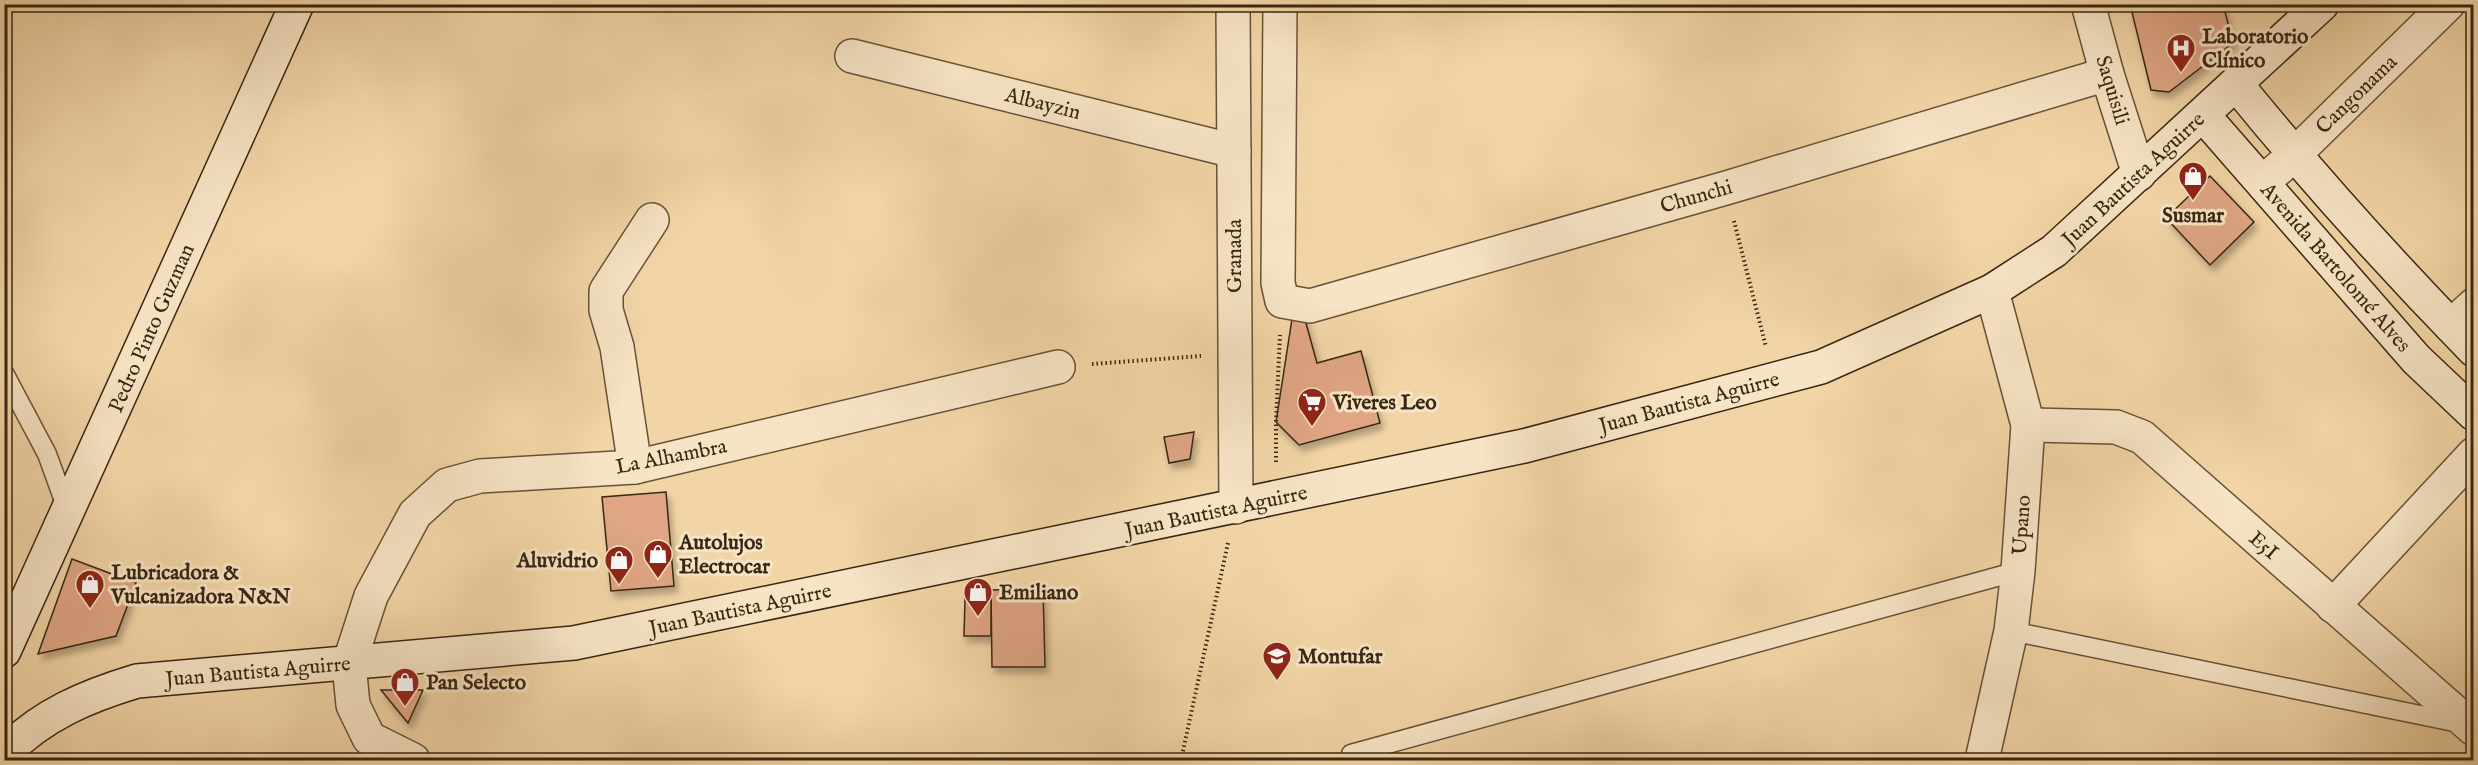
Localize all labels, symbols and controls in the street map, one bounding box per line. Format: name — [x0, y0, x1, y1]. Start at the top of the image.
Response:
place label: Laboratorio Clínico — [2202, 24, 2309, 75]
hospital icon: Laboratorio Clínico — [2165, 32, 2197, 74]
street label: Cangonama — [2310, 49, 2404, 141]
street label: Saquisili — [2088, 52, 2135, 128]
street label: Albayzin — [1001, 82, 1083, 127]
street label: Juan Bautista Aguirre — [2055, 107, 2211, 255]
shop icon: Susmar — [2177, 160, 2209, 202]
street label: Chunchi — [1657, 174, 1736, 221]
street label: Avenida Bartolomé Alves — [2253, 177, 2416, 359]
place label: Susmar — [2162, 203, 2224, 230]
street label: Granada — [1222, 218, 1249, 293]
street label: Pedro Pinto Guzman — [103, 240, 202, 417]
street label: Juan Bautista Aguirre — [1594, 366, 1783, 441]
supermarket icon: Viveres Leo — [1296, 386, 1328, 428]
place label: Viveres Leo — [1332, 390, 1437, 417]
street label: La Alhambra — [613, 433, 730, 481]
street label: Juan Bautista Aguirre — [1121, 480, 1310, 545]
street label: Upano — [2007, 494, 2038, 556]
street label: E5I — [2242, 526, 2284, 567]
place label: Autolujos Electrocar — [678, 530, 770, 581]
shop icon: Autolujos Electrocar — [642, 538, 674, 580]
shop icon: Aluvidrio — [603, 544, 635, 586]
place label: Aluvidrio — [516, 548, 599, 575]
place label: Lubricadora & Vulcanizadora N&N — [110, 560, 290, 611]
shop icon: Lubricadora & Vulcanizadora N&N — [74, 568, 106, 610]
shop icon: Emiliano — [962, 576, 994, 618]
street label: Juan Bautista Aguirre — [645, 578, 834, 643]
place label: Emiliano — [999, 580, 1079, 607]
school or university icon: Montufar — [1261, 640, 1293, 682]
place label: Montufar — [1298, 644, 1383, 671]
street label: Juan Bautista Aguirre — [162, 651, 352, 694]
shop icon: Pan Selecto — [389, 666, 421, 708]
place label: Pan Selecto — [426, 670, 527, 697]

